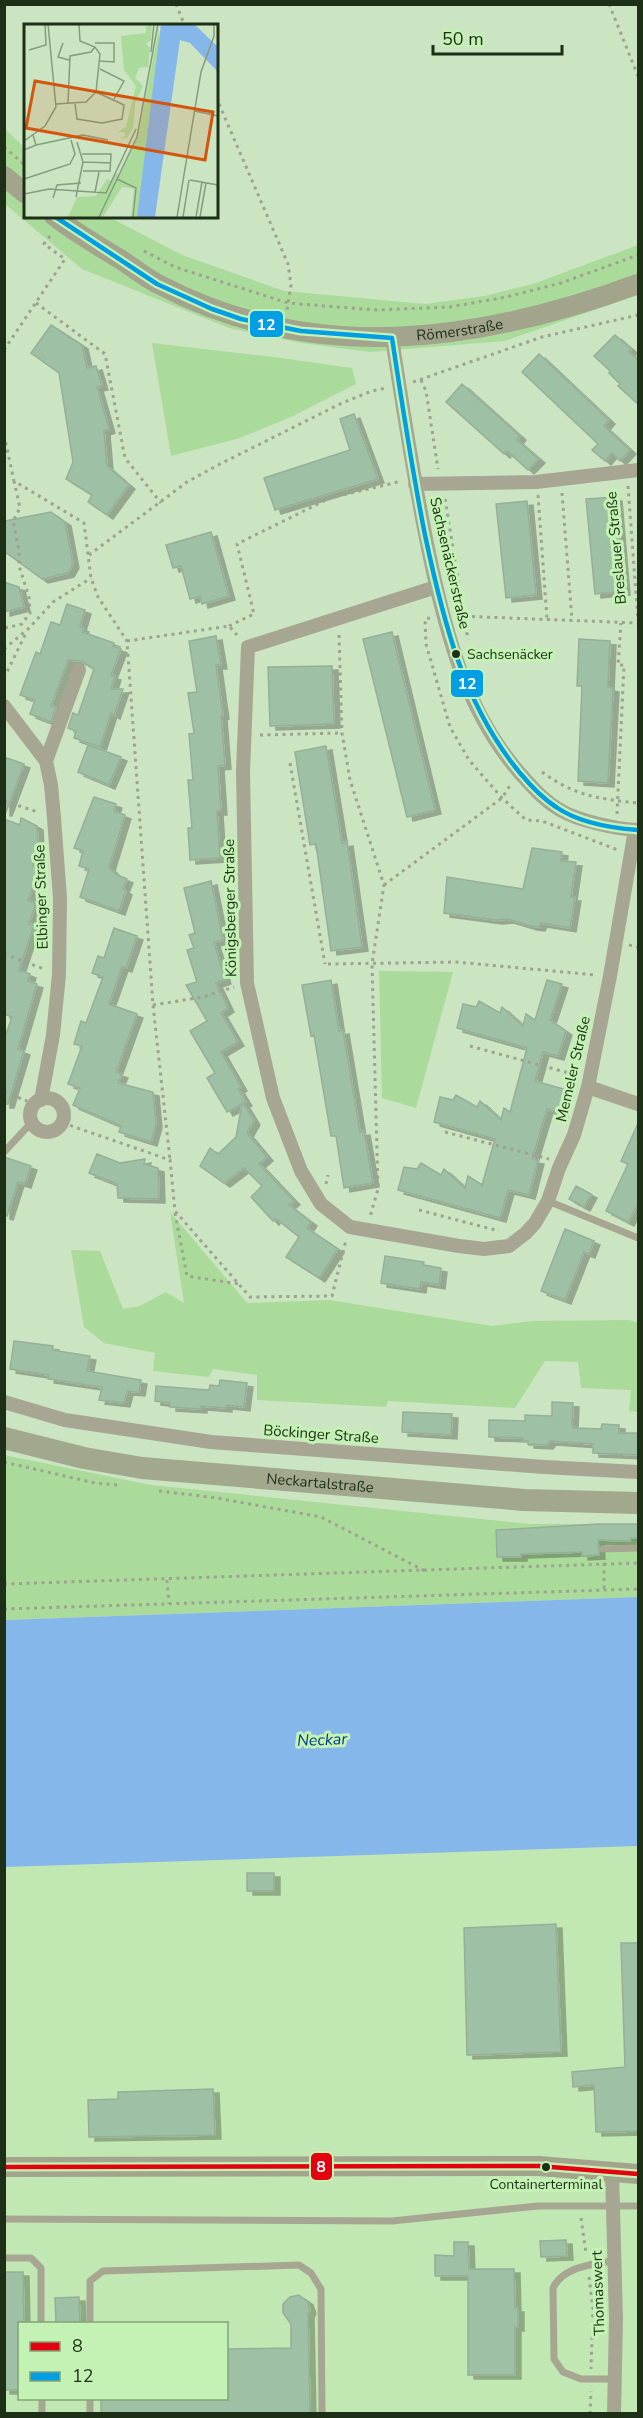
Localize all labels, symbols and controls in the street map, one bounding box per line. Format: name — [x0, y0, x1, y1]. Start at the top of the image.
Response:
scale bar — [433, 18, 562, 56]
inset map — [24, 24, 218, 218]
text: 50 m — [442, 27, 484, 51]
line badge: 12 — [249, 310, 284, 338]
text: 12 — [256, 314, 276, 336]
street label: Römerstraße — [416, 314, 505, 346]
street label: Breslauer Straße — [601, 491, 631, 605]
street label: Sachsenäckerstraße — [425, 495, 475, 631]
place label: Sachsenäcker — [467, 645, 553, 664]
marker: Sachsenäcker — [450, 648, 462, 660]
line badge: 12 — [450, 669, 484, 698]
text: 12 — [457, 673, 477, 695]
street label: Königsberger Straße — [219, 839, 241, 977]
street label: Elbinger Straße — [29, 844, 53, 950]
street label: Memeler Straße — [551, 1014, 595, 1124]
street label: Böckinger Straße — [263, 1420, 379, 1448]
street label: Neckartalstraße — [266, 1468, 375, 1497]
water label: Neckar — [297, 1728, 349, 1752]
line badge: 8 — [310, 2152, 333, 2181]
text: 8 — [316, 2156, 326, 2178]
marker: Containerterminal — [540, 2161, 552, 2173]
place label: Containerterminal — [489, 2175, 603, 2194]
street label: Thomaswert — [586, 2249, 609, 2336]
legend — [18, 2322, 228, 2400]
text: 8 — [72, 2334, 83, 2358]
text: 12 — [72, 2364, 94, 2388]

